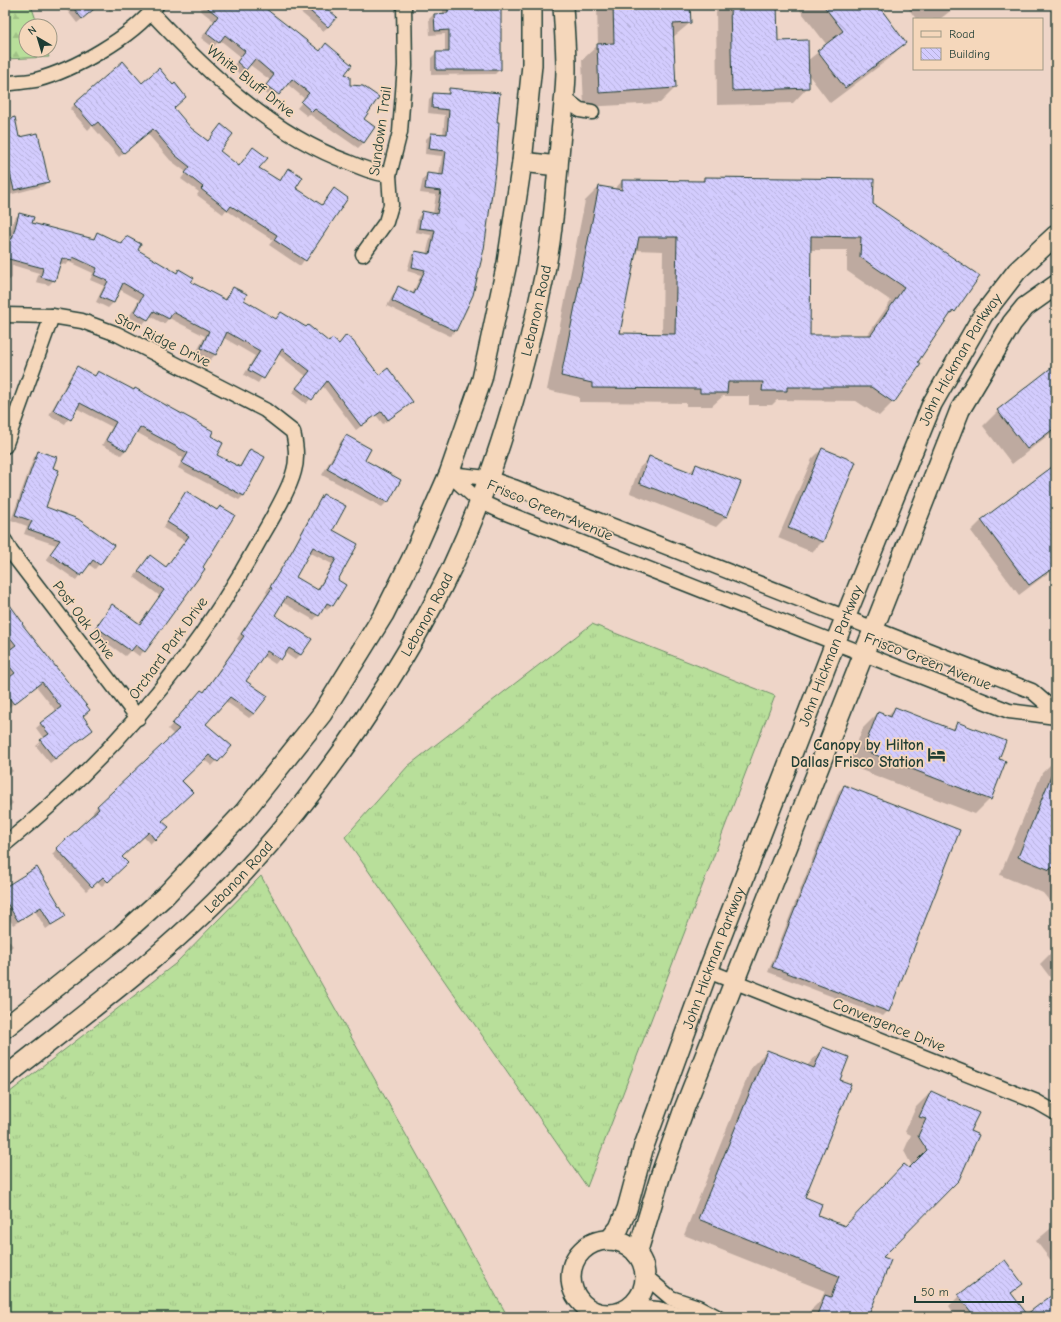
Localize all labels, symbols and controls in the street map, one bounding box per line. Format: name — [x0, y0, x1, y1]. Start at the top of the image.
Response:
north arrow — [18, 18, 58, 58]
legend — [913, 18, 1043, 70]
text: N — [25, 23, 39, 38]
text: Road — [949, 27, 975, 41]
street label: White Bluff Drive — [203, 41, 299, 121]
text: Building — [949, 47, 990, 61]
street label: Sundown Trail — [365, 85, 395, 177]
street label: Lebanon Road — [517, 264, 555, 358]
street label: John Hickman Parkway — [915, 289, 1006, 428]
street label: Star Ridge Drive — [112, 309, 214, 371]
street label: Frisco Green Avenue — [484, 475, 616, 545]
street label: Lebanon Road — [397, 570, 457, 660]
street label: Post Oak Drive — [49, 577, 119, 663]
street label: John Hickman Parkway — [795, 582, 867, 729]
street label: Orchard Park Drive — [125, 593, 212, 703]
street label: Frisco Green Avenue — [862, 628, 995, 694]
place label: Canopy by Hilton Dallas Frisco Station — [791, 736, 924, 771]
hotel icon: Canopy by Hilton Dallas Frisco Station — [927, 744, 947, 764]
street label: Lebanon Road — [200, 837, 277, 917]
street label: John Hickman Parkway — [679, 884, 749, 1031]
street label: Convergence Drive — [830, 994, 949, 1056]
scale bar — [915, 1278, 1023, 1304]
text: 50 m — [921, 1285, 949, 1299]

